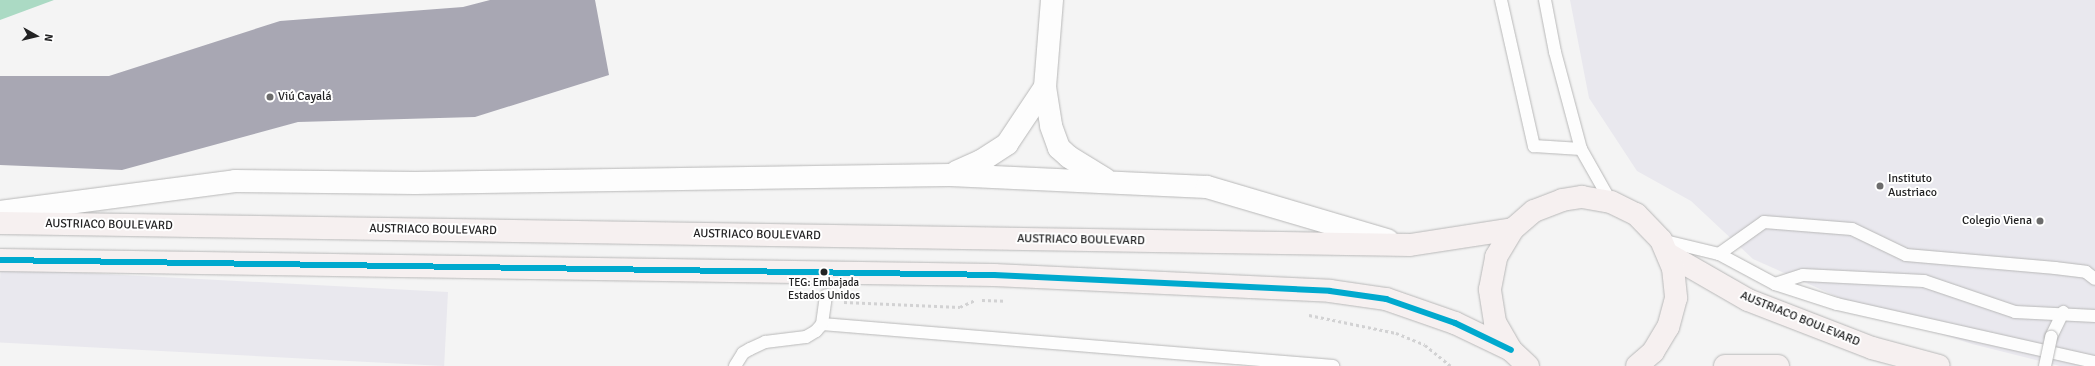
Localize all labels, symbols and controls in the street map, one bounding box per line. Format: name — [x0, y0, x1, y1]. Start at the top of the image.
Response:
north arrow — [16, 16, 56, 56]
text: N — [41, 33, 55, 42]
place label: Viú Cayalá — [278, 90, 332, 104]
marker: Viú Cayalá — [265, 92, 275, 102]
place label: Instituto Austriaco — [1888, 172, 1937, 200]
marker: Instituto Austriaco — [1875, 181, 1885, 191]
place label: Colegio Viena — [1962, 214, 2032, 228]
marker: Colegio Viena — [2035, 216, 2045, 226]
street label: AUSTRIACO BOULEVARD — [45, 217, 173, 233]
street label: AUSTRIACO BOULEVARD — [369, 222, 497, 238]
street label: AUSTRIACO BOULEVARD — [693, 227, 821, 243]
street label: AUSTRIACO BOULEVARD — [1017, 232, 1145, 248]
marker: TEG: Embajada Estados Unidos — [819, 267, 829, 277]
place label: TEG: Embajada Estados Unidos — [788, 277, 860, 303]
street label: AUSTRIACO BOULEVARD — [1738, 288, 1862, 350]

